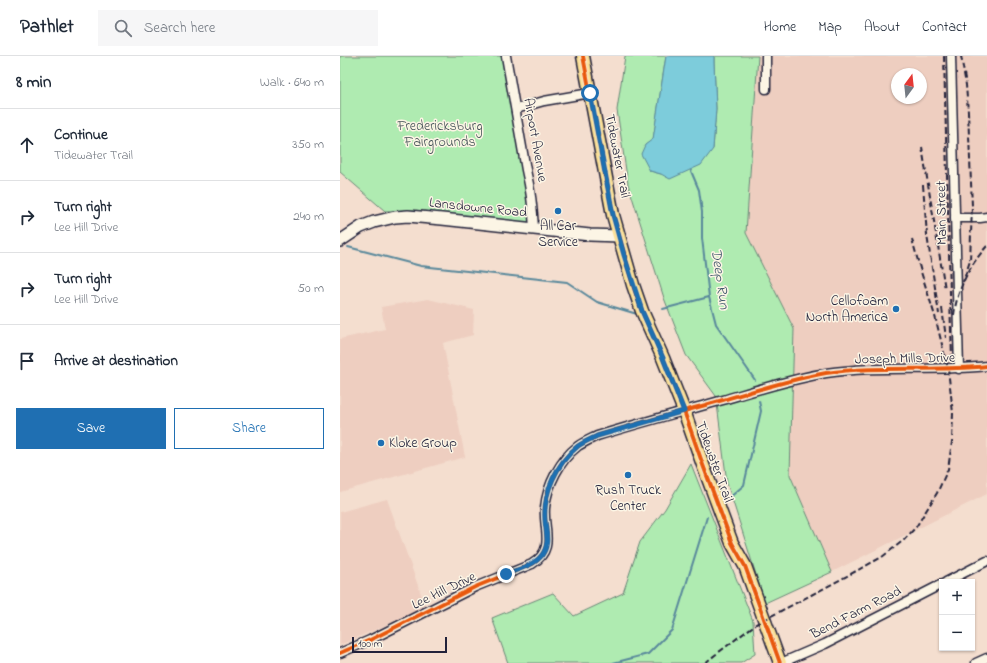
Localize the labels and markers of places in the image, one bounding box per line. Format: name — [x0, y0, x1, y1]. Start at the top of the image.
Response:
marker: All Car Service — [553, 206, 563, 216]
place label: All Car Service — [538, 216, 579, 253]
place label: Cellofoam North America — [806, 291, 888, 328]
marker: Cellofoam North America — [891, 304, 901, 314]
place label: Kloke Group — [389, 433, 457, 454]
marker: Kloke Group — [376, 438, 386, 448]
marker: Rush Truck Center — [623, 470, 633, 480]
place label: Rush Truck Center — [595, 480, 662, 517]

